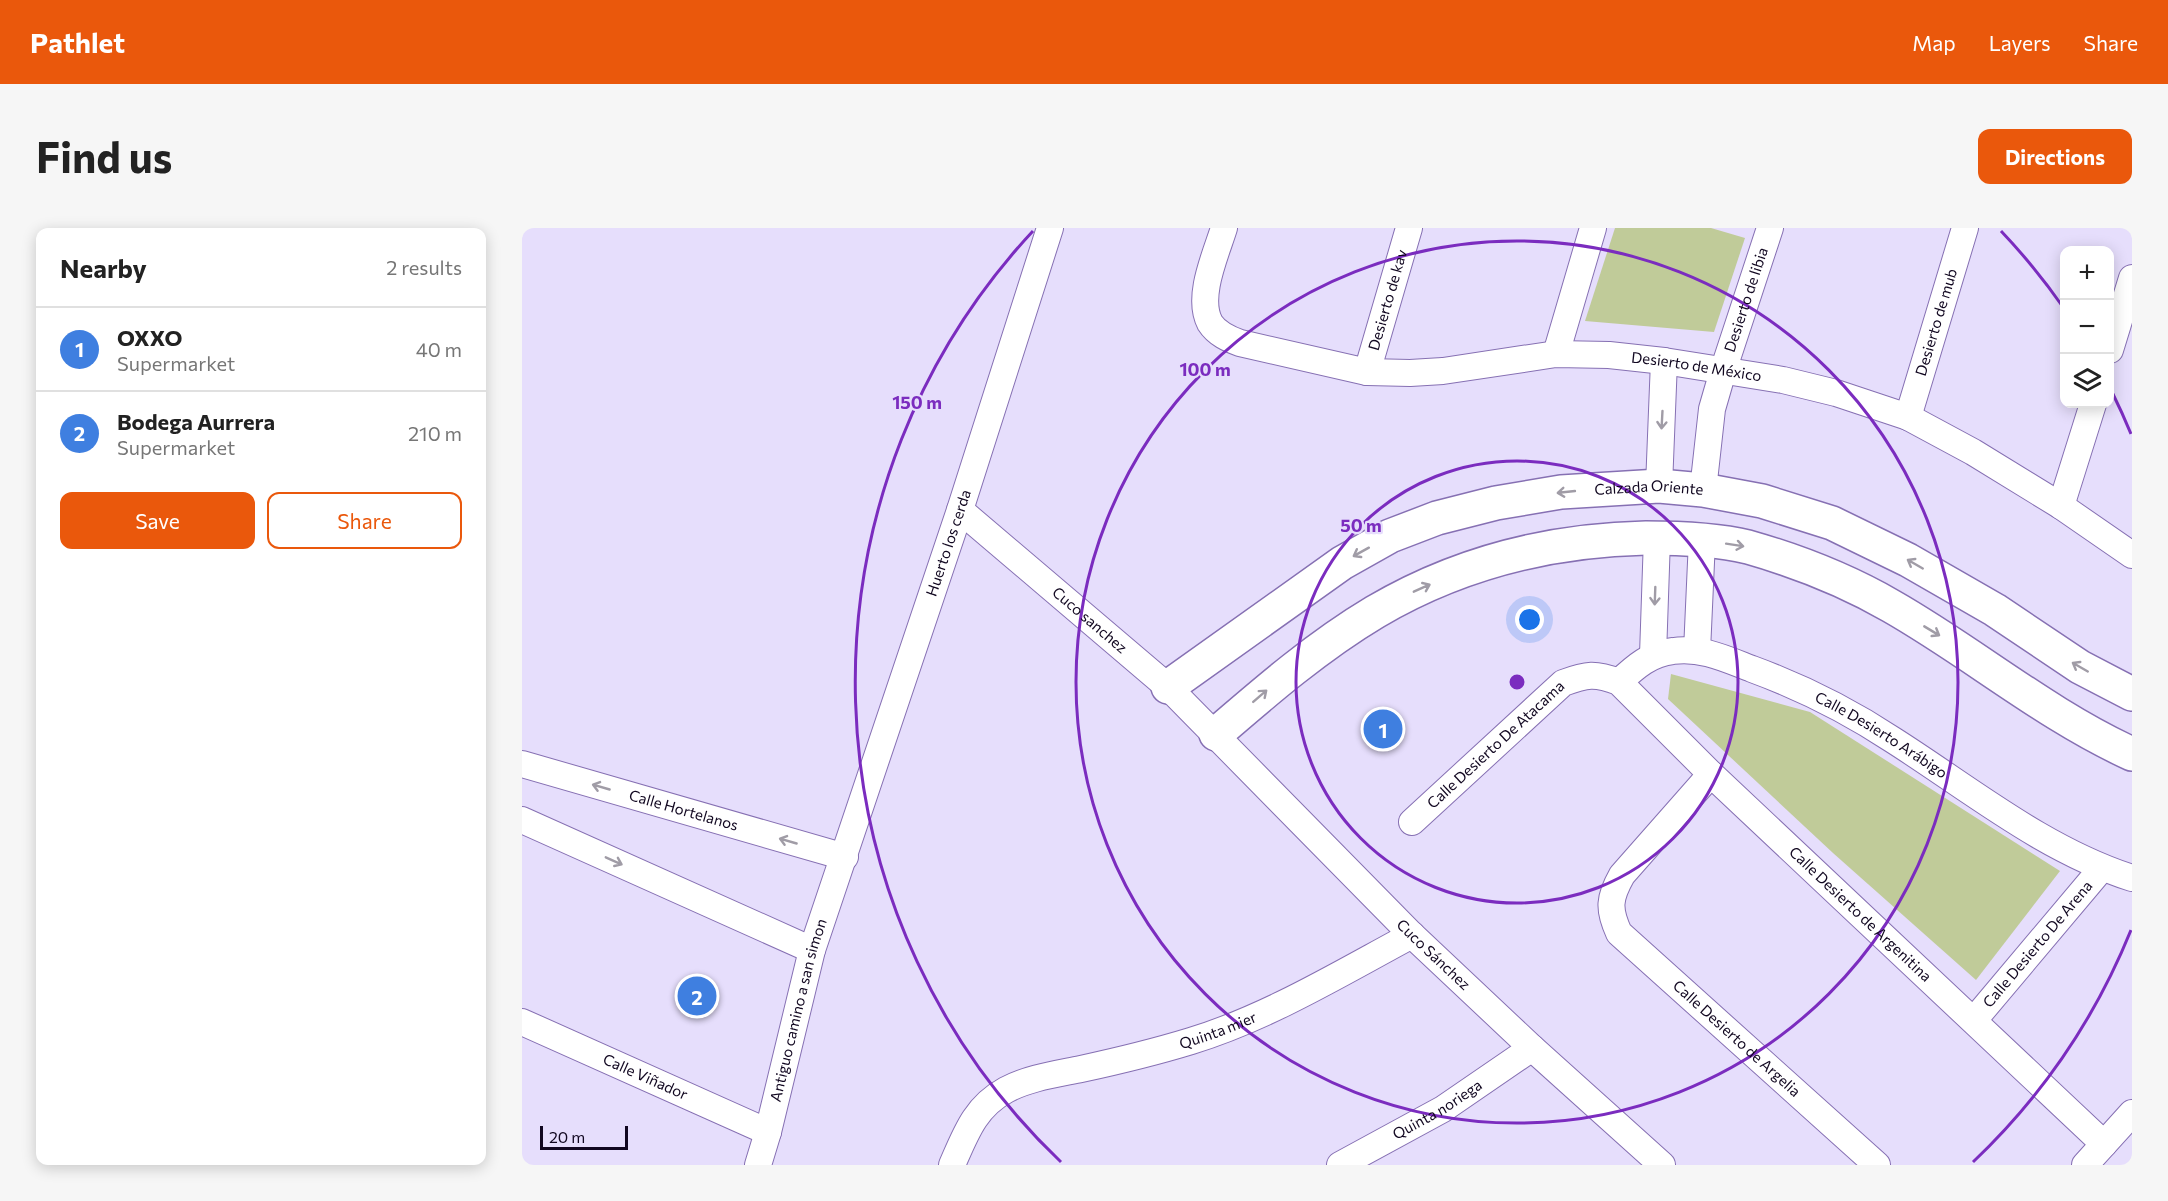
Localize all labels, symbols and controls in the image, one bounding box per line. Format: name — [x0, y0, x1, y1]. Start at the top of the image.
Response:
text: Pathlet — [30, 25, 125, 59]
text: Map — [1912, 30, 1956, 55]
text: Layers — [1989, 30, 2051, 55]
text: Share — [2084, 30, 2138, 55]
button: Directions — [1978, 129, 2132, 184]
text: Find us — [36, 130, 172, 182]
street label: Desierto de libia — [1720, 245, 1771, 354]
map controls — [2060, 246, 2114, 408]
button: + — [2060, 246, 2114, 300]
street label: Desierto de kav — [1364, 247, 1410, 352]
text: Nearby — [60, 252, 147, 283]
text: 2 results — [386, 255, 462, 279]
street label: Desierto de mub — [1911, 266, 1960, 378]
button: − — [2060, 300, 2114, 354]
text: OXXO — [117, 324, 182, 351]
text: 1 — [75, 337, 84, 361]
text: 40 m — [416, 337, 462, 361]
street label: Desierto de México — [1631, 348, 1763, 384]
text: Supermarket — [117, 351, 235, 375]
button: layers — [2060, 354, 2114, 408]
text: 100 m — [1179, 358, 1231, 380]
text: 150 m — [892, 391, 942, 413]
text: Bodega Aurrera — [117, 408, 275, 435]
one-way arrow — [1656, 409, 1667, 429]
text: 2 — [74, 421, 85, 445]
text: 210 m — [408, 421, 462, 445]
text: Supermarket — [117, 435, 235, 459]
street label: Calzada Oriente — [1594, 476, 1704, 498]
one-way arrow — [1557, 486, 1576, 497]
street label: Huerto los cerda — [922, 487, 974, 598]
button: Save — [60, 492, 255, 549]
button: Share — [267, 492, 462, 549]
text: 50 m — [1340, 514, 1382, 536]
one-way arrow — [1725, 540, 1745, 551]
one-way arrow — [1352, 547, 1369, 559]
one-way arrow — [1907, 557, 1924, 569]
one-way arrow — [1413, 582, 1431, 593]
street label: Cuco sanchez — [1049, 583, 1131, 656]
one-way arrow — [1650, 586, 1661, 606]
your location — [1515, 605, 1544, 634]
one-way arrow — [1923, 625, 1940, 637]
one-way arrow — [2072, 660, 2089, 672]
centre of rings — [1507, 672, 1527, 692]
street label: Calle Desierto De Atacama — [1423, 677, 1567, 812]
street label: Calle Desierto Arábigo — [1812, 687, 1951, 782]
one-way arrow — [1252, 689, 1268, 702]
pin: 1 — [1364, 706, 1402, 752]
one-way arrow — [592, 781, 611, 792]
street label: Calle Hortelanos — [627, 785, 741, 834]
one-way arrow — [779, 835, 798, 846]
street label: Calle Desierto de Argenitina — [1786, 842, 1936, 985]
one-way arrow — [604, 856, 622, 868]
street label: Calle Desierto De Arena — [1978, 876, 2096, 1011]
street label: Cuco Sánchez — [1393, 915, 1474, 993]
street label: Antiguo camino a san simon — [766, 916, 830, 1103]
pin: 2 — [678, 974, 717, 1018]
street label: Calle Desierto de Argelia — [1670, 976, 1805, 1100]
street label: Quinta mier — [1177, 1007, 1259, 1052]
street label: Calle Viñador — [601, 1049, 691, 1103]
street label: Quinta noriega — [1389, 1075, 1485, 1143]
scale bar — [540, 1123, 628, 1150]
text: 20 m — [549, 1127, 585, 1146]

